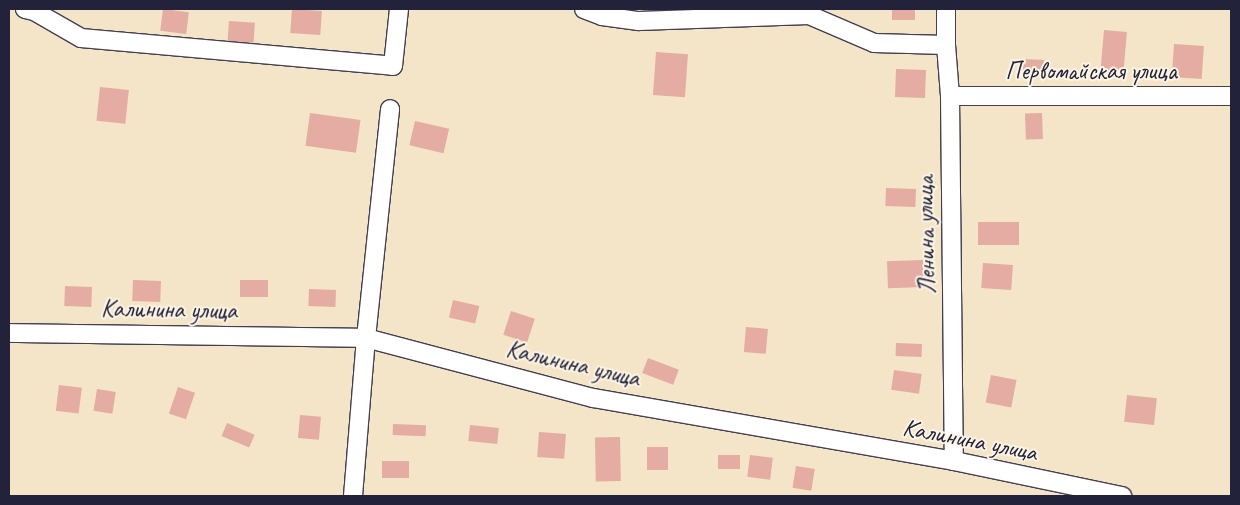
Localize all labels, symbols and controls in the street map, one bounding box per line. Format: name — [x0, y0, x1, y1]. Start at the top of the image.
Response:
street label: Первомайская улица — [1004, 56, 1178, 86]
street label: Ленина улица — [910, 175, 942, 295]
street label: Калинина улица — [100, 294, 238, 326]
street label: Калинина улица — [503, 334, 643, 394]
street label: Калинина улица — [900, 412, 1040, 468]

